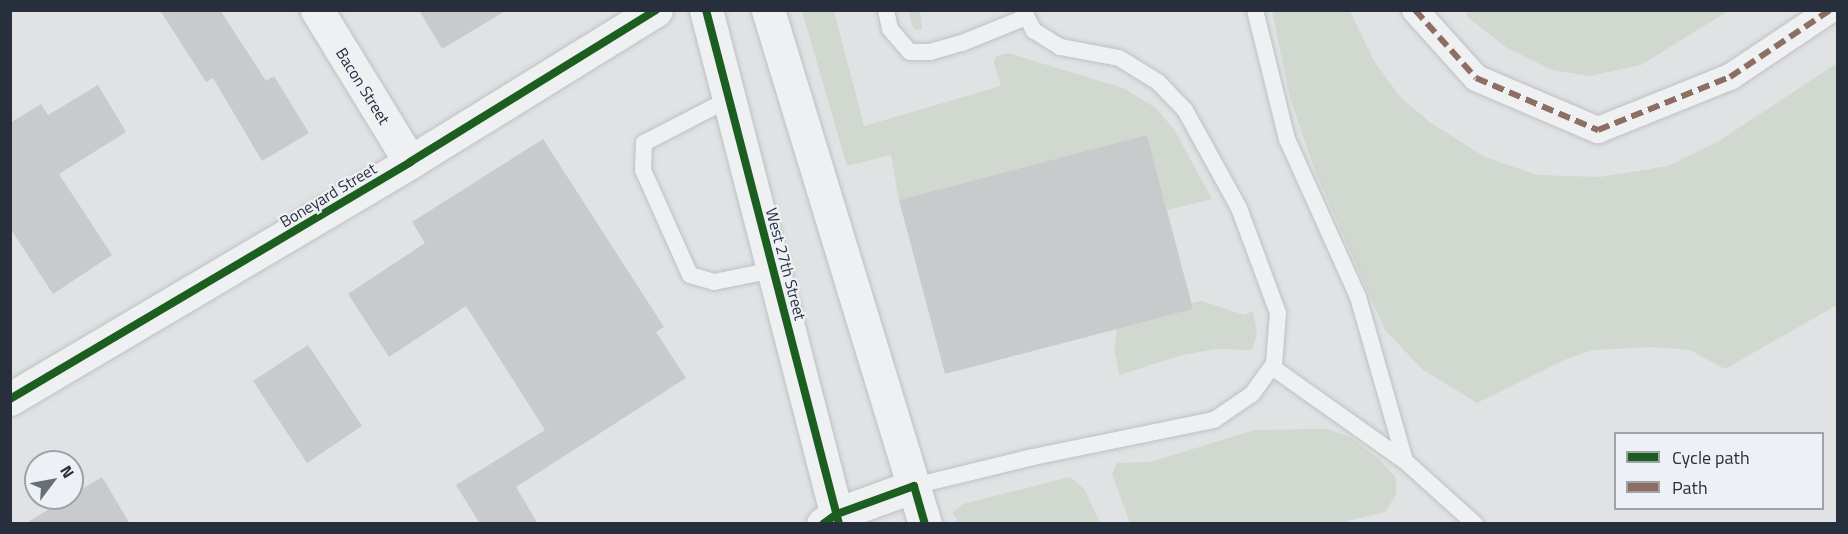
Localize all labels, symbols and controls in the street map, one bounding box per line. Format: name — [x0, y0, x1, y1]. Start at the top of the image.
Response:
street label: Bacon Street — [332, 44, 394, 128]
street label: Boneyard Street — [276, 159, 380, 231]
street label: West 27th Street — [762, 206, 810, 322]
legend — [1614, 432, 1824, 510]
text: Cycle path — [1672, 444, 1750, 471]
north arrow — [24, 450, 84, 510]
text: N — [54, 460, 81, 483]
text: Path — [1672, 474, 1708, 501]

